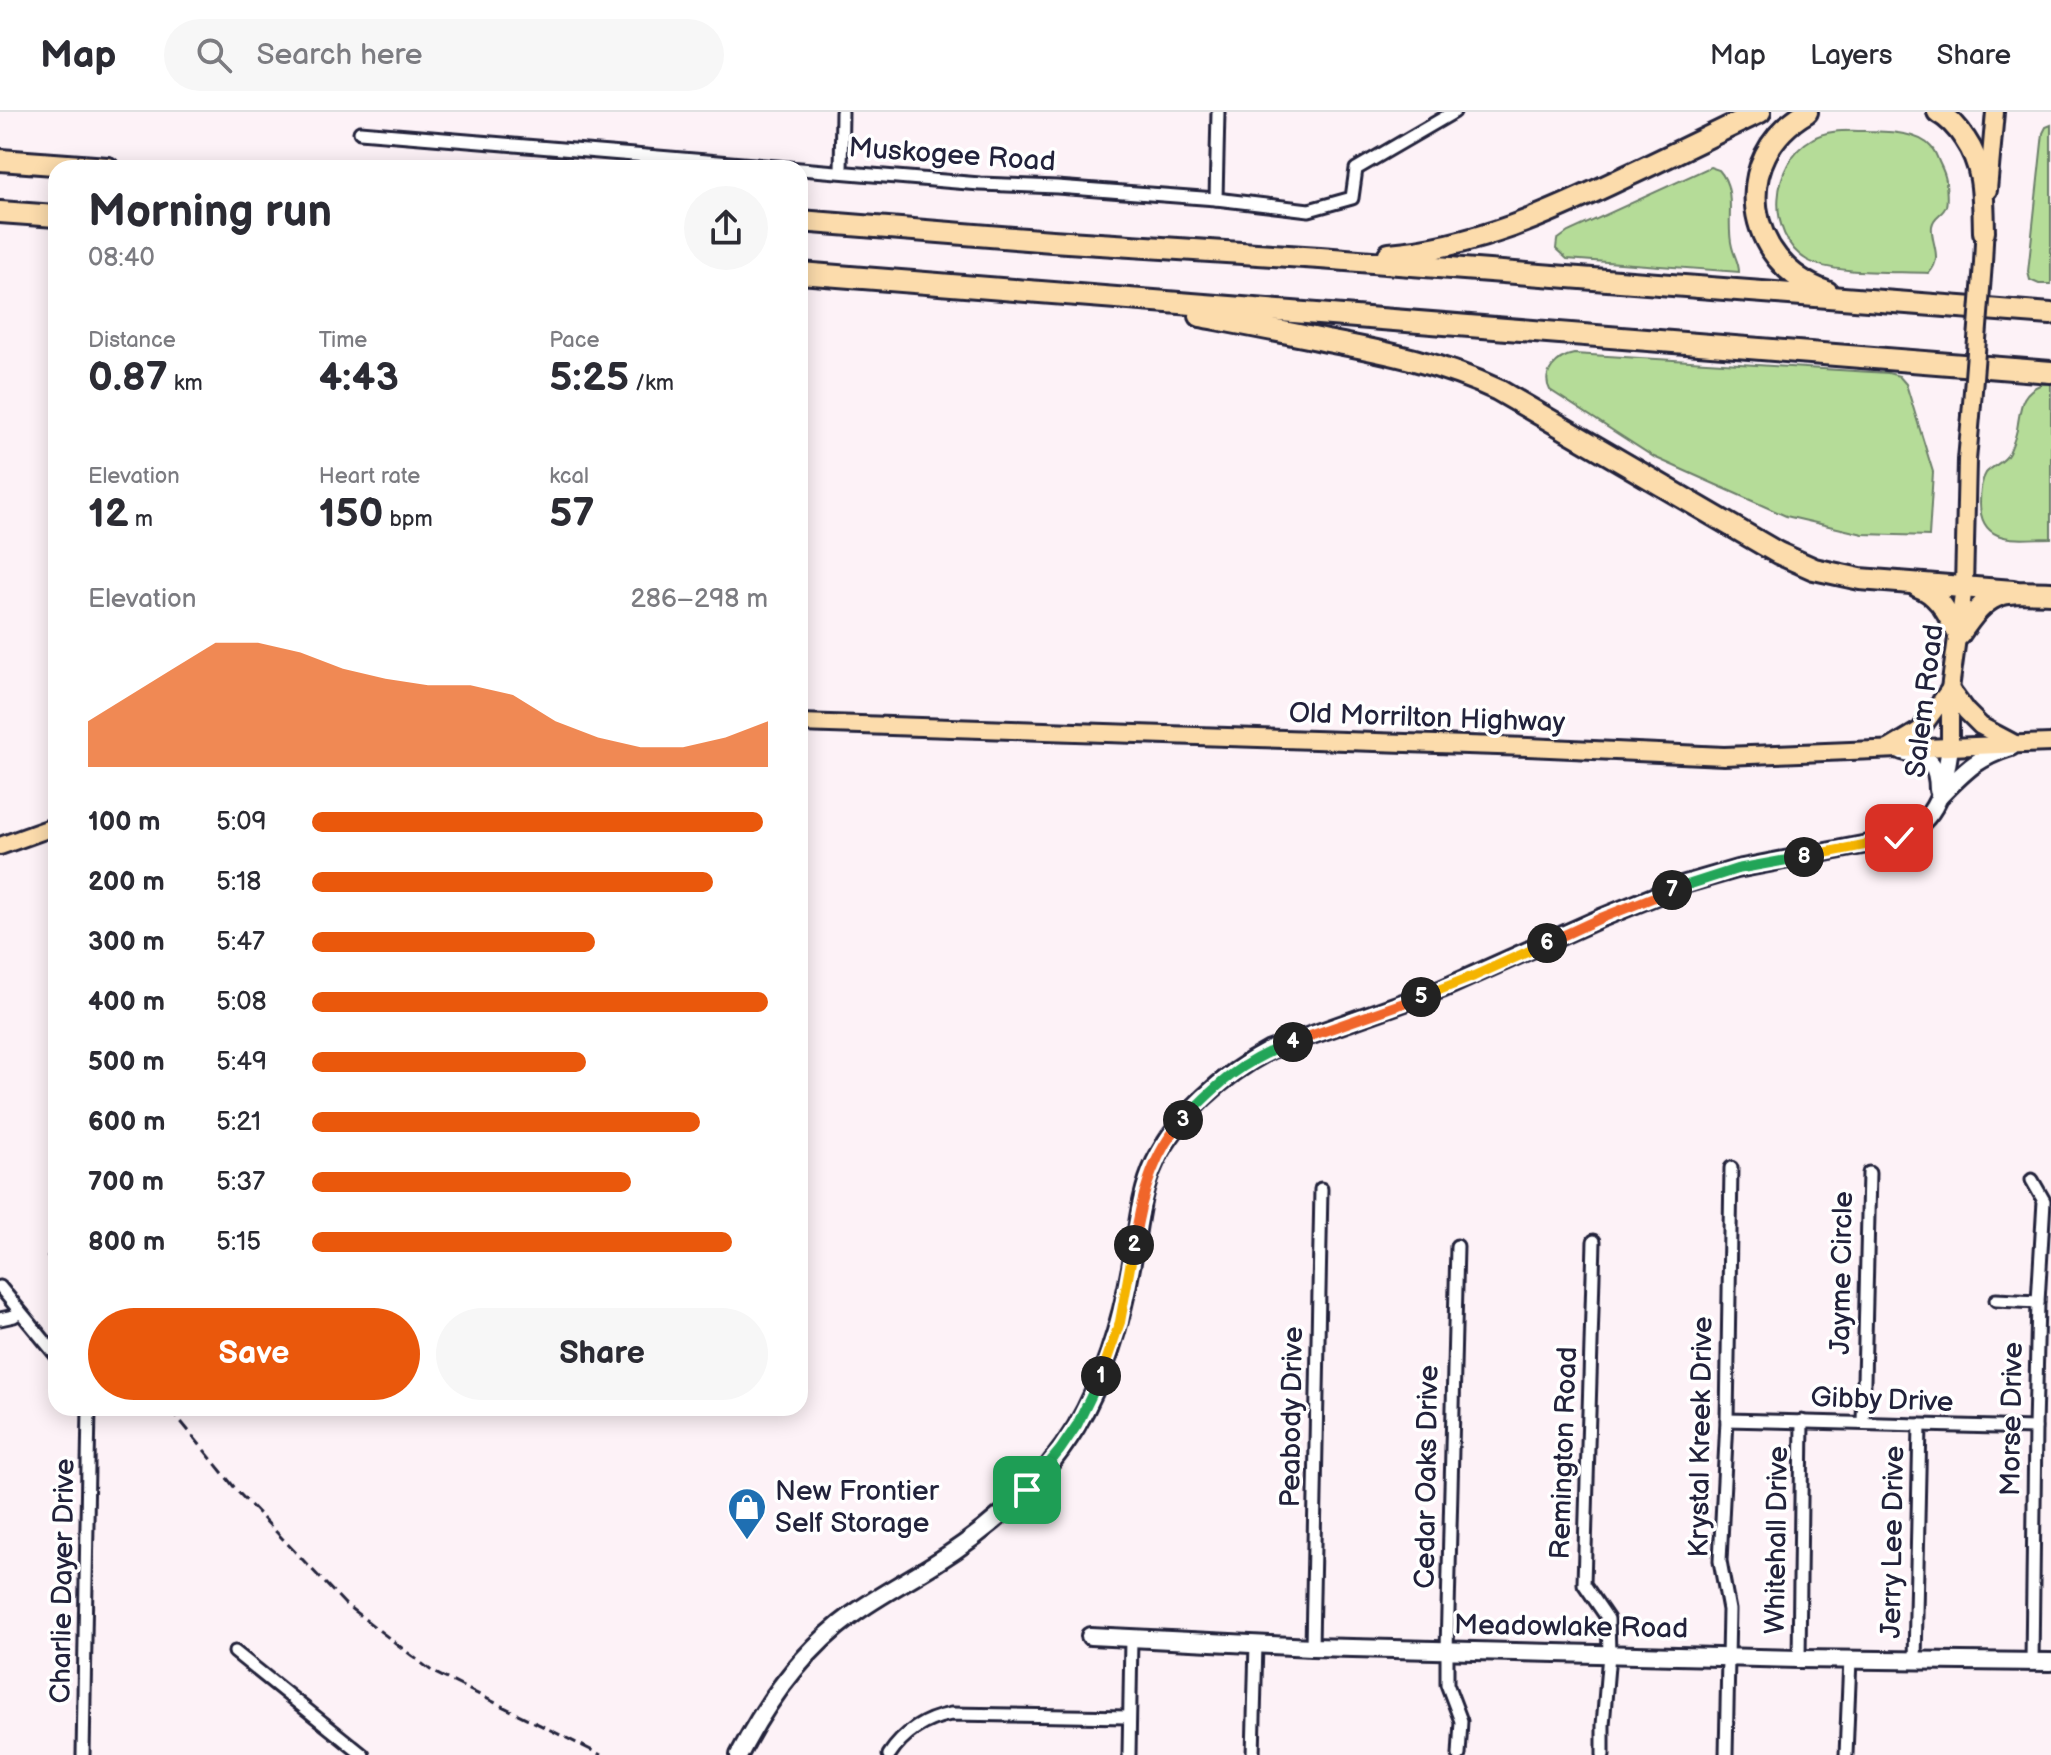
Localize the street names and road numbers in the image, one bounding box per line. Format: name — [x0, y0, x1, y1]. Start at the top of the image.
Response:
street label: Muskogee Road — [847, 131, 1057, 179]
street label: Salem Road — [1899, 623, 1951, 779]
street label: Old Morrilton Highway — [1288, 697, 1566, 739]
street label: Jayme Circle — [1824, 1191, 1860, 1355]
street label: Krystal Kreek Drive — [1682, 1316, 1720, 1558]
street label: Peabody Drive — [1274, 1326, 1310, 1508]
street label: Morse Drive — [1994, 1342, 2030, 1496]
street label: Remington Road — [1544, 1346, 1584, 1560]
street label: Cedar Oaks Drive — [1409, 1365, 1445, 1589]
street label: Gibby Drive — [1810, 1381, 1954, 1419]
street label: Jerry Lee Drive — [1875, 1445, 1911, 1639]
street label: Whitehall Drive — [1759, 1446, 1795, 1634]
street label: Charlie Dayer Drive — [44, 1458, 82, 1704]
street label: Meadowlake Road — [1454, 1608, 1688, 1646]

